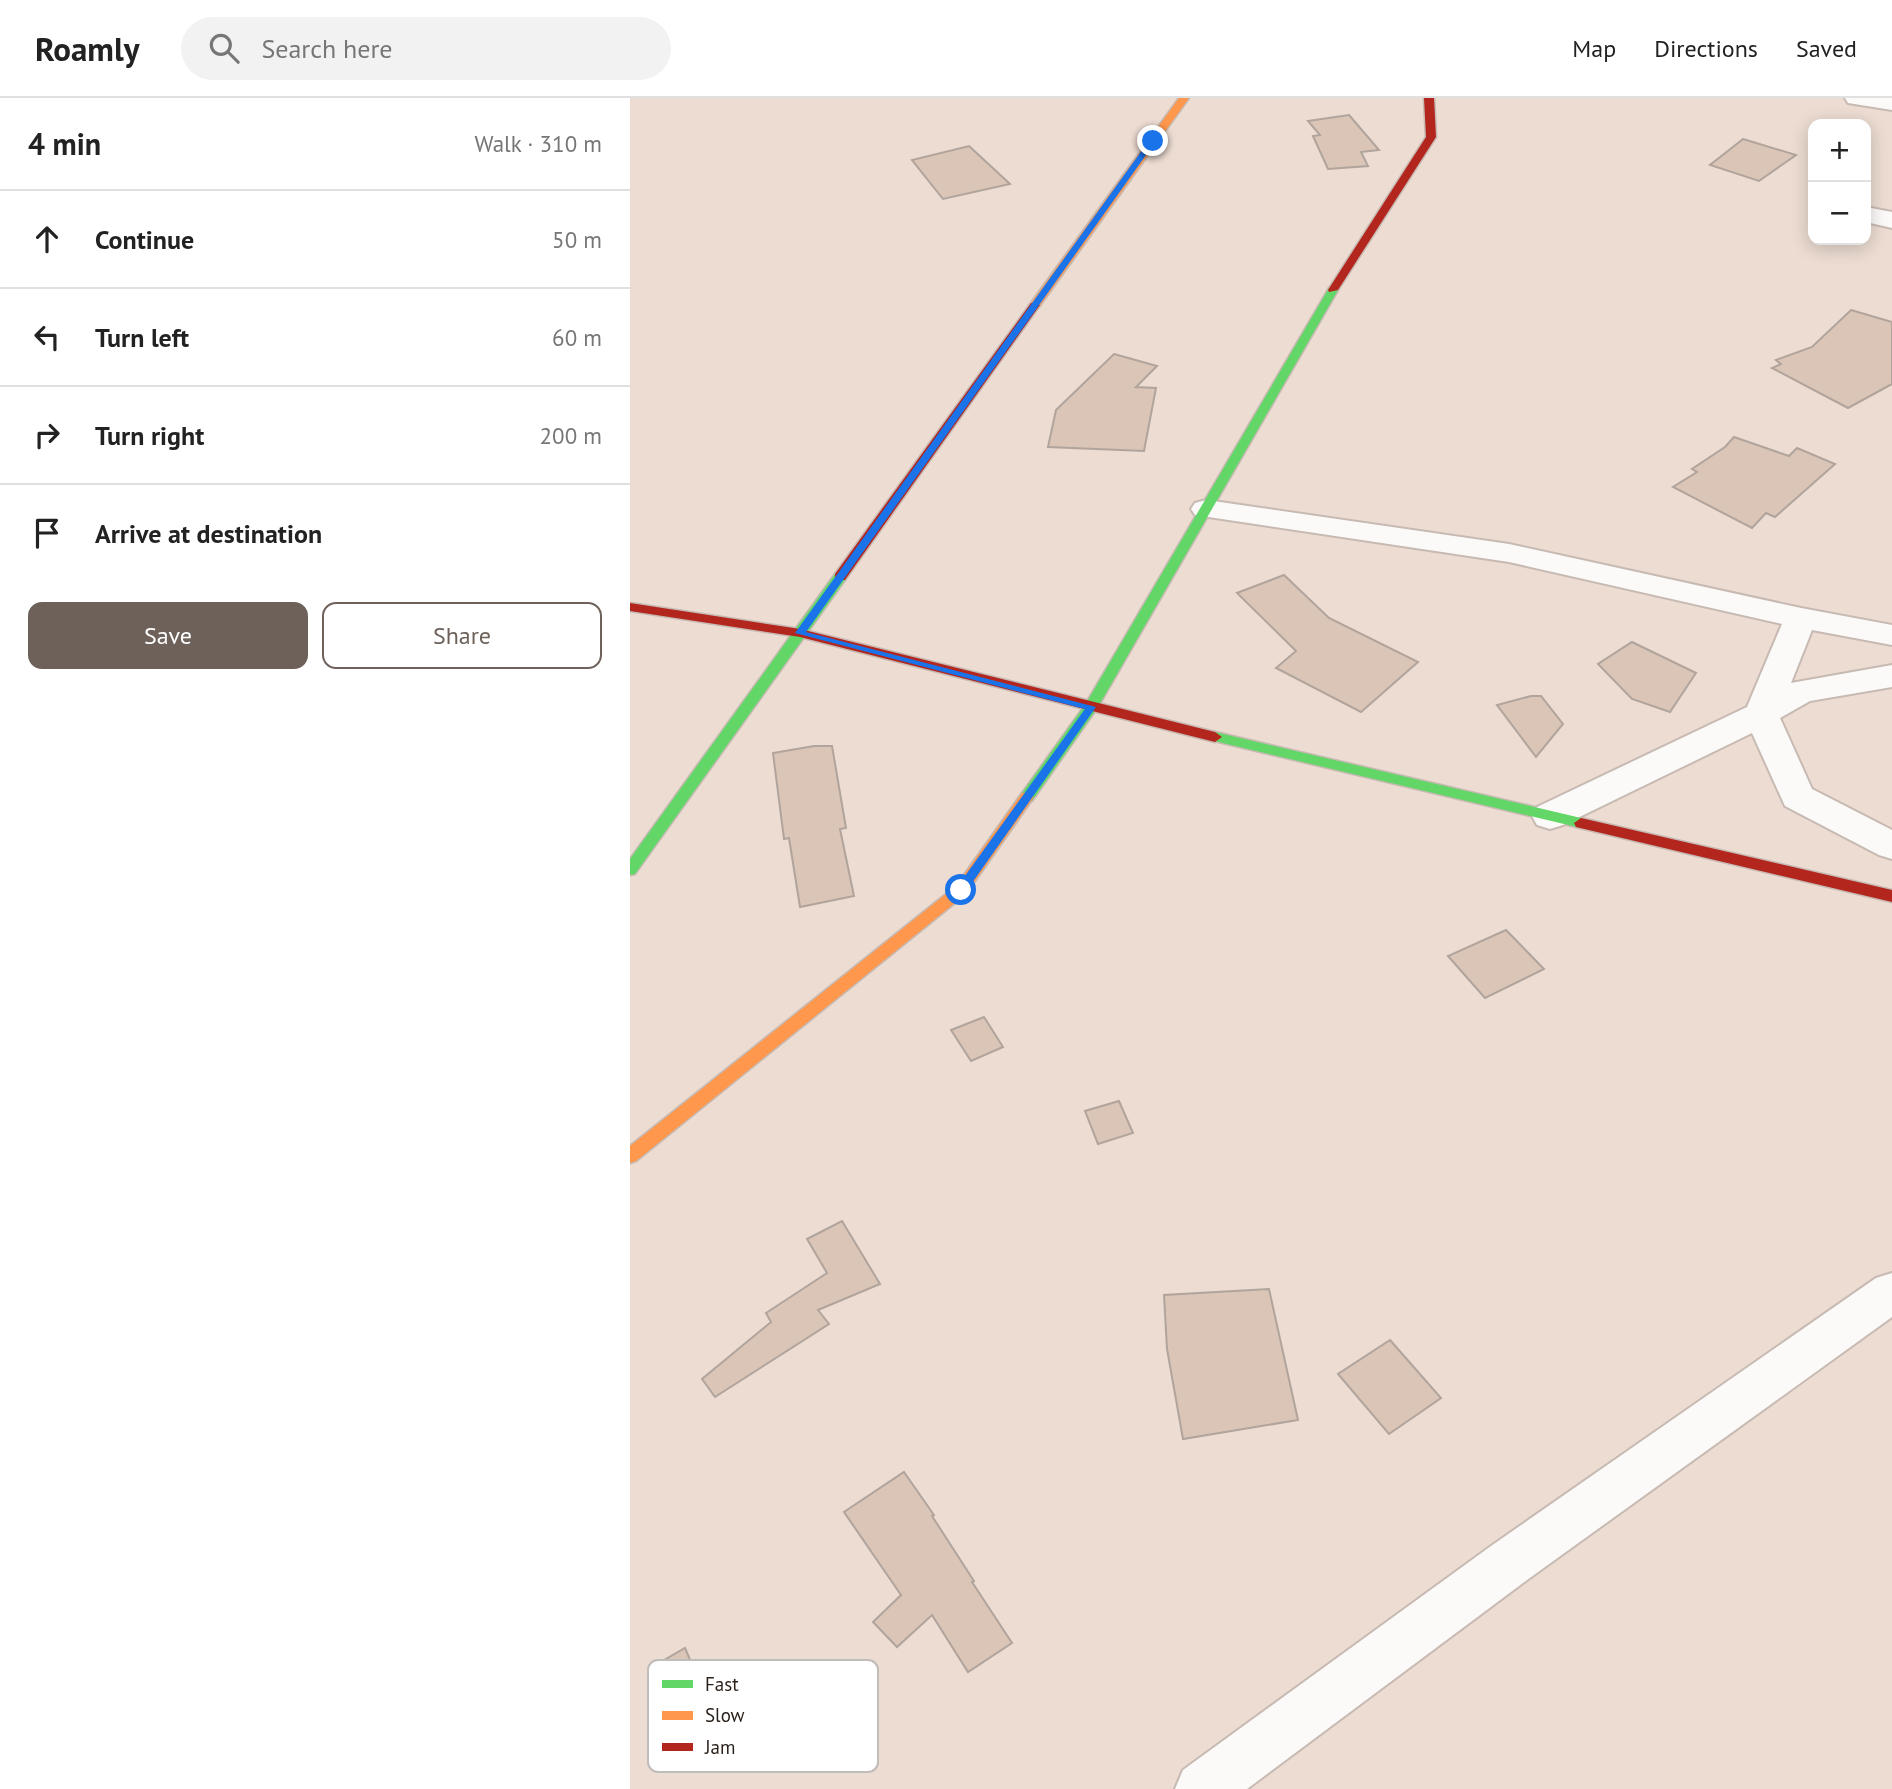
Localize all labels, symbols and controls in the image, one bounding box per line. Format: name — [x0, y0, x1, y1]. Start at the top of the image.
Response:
search box — [181, 17, 671, 80]
text: Roamly — [35, 27, 139, 70]
icon: search — [205, 29, 243, 67]
text: Search here — [261, 32, 393, 65]
text: Map — [1572, 33, 1616, 64]
text: Directions — [1654, 33, 1758, 64]
text: Saved — [1796, 33, 1857, 64]
map controls — [1808, 119, 1871, 245]
button: + — [1808, 119, 1871, 182]
text: 4 min — [28, 124, 101, 163]
route end — [1137, 125, 1168, 156]
text: Walk · 310 m — [475, 129, 602, 158]
button: − — [1808, 182, 1871, 245]
icon: ahead — [28, 220, 66, 258]
text: Continue — [95, 223, 194, 256]
text: 50 m — [552, 225, 602, 254]
icon: left — [28, 318, 66, 356]
text: Turn left — [95, 321, 189, 354]
text: 60 m — [552, 323, 602, 352]
icon: right — [28, 416, 66, 454]
text: Turn right — [95, 419, 204, 452]
text: 200 m — [540, 421, 602, 450]
icon: arrive — [28, 514, 66, 552]
text: Arrive at destination — [95, 517, 322, 550]
button: Save — [28, 602, 308, 669]
button: Share — [322, 602, 602, 669]
route start — [945, 874, 976, 905]
legend — [648, 1660, 878, 1772]
text: Fast — [705, 1672, 739, 1696]
text: Slow — [705, 1703, 745, 1727]
text: Jam — [704, 1735, 735, 1759]

